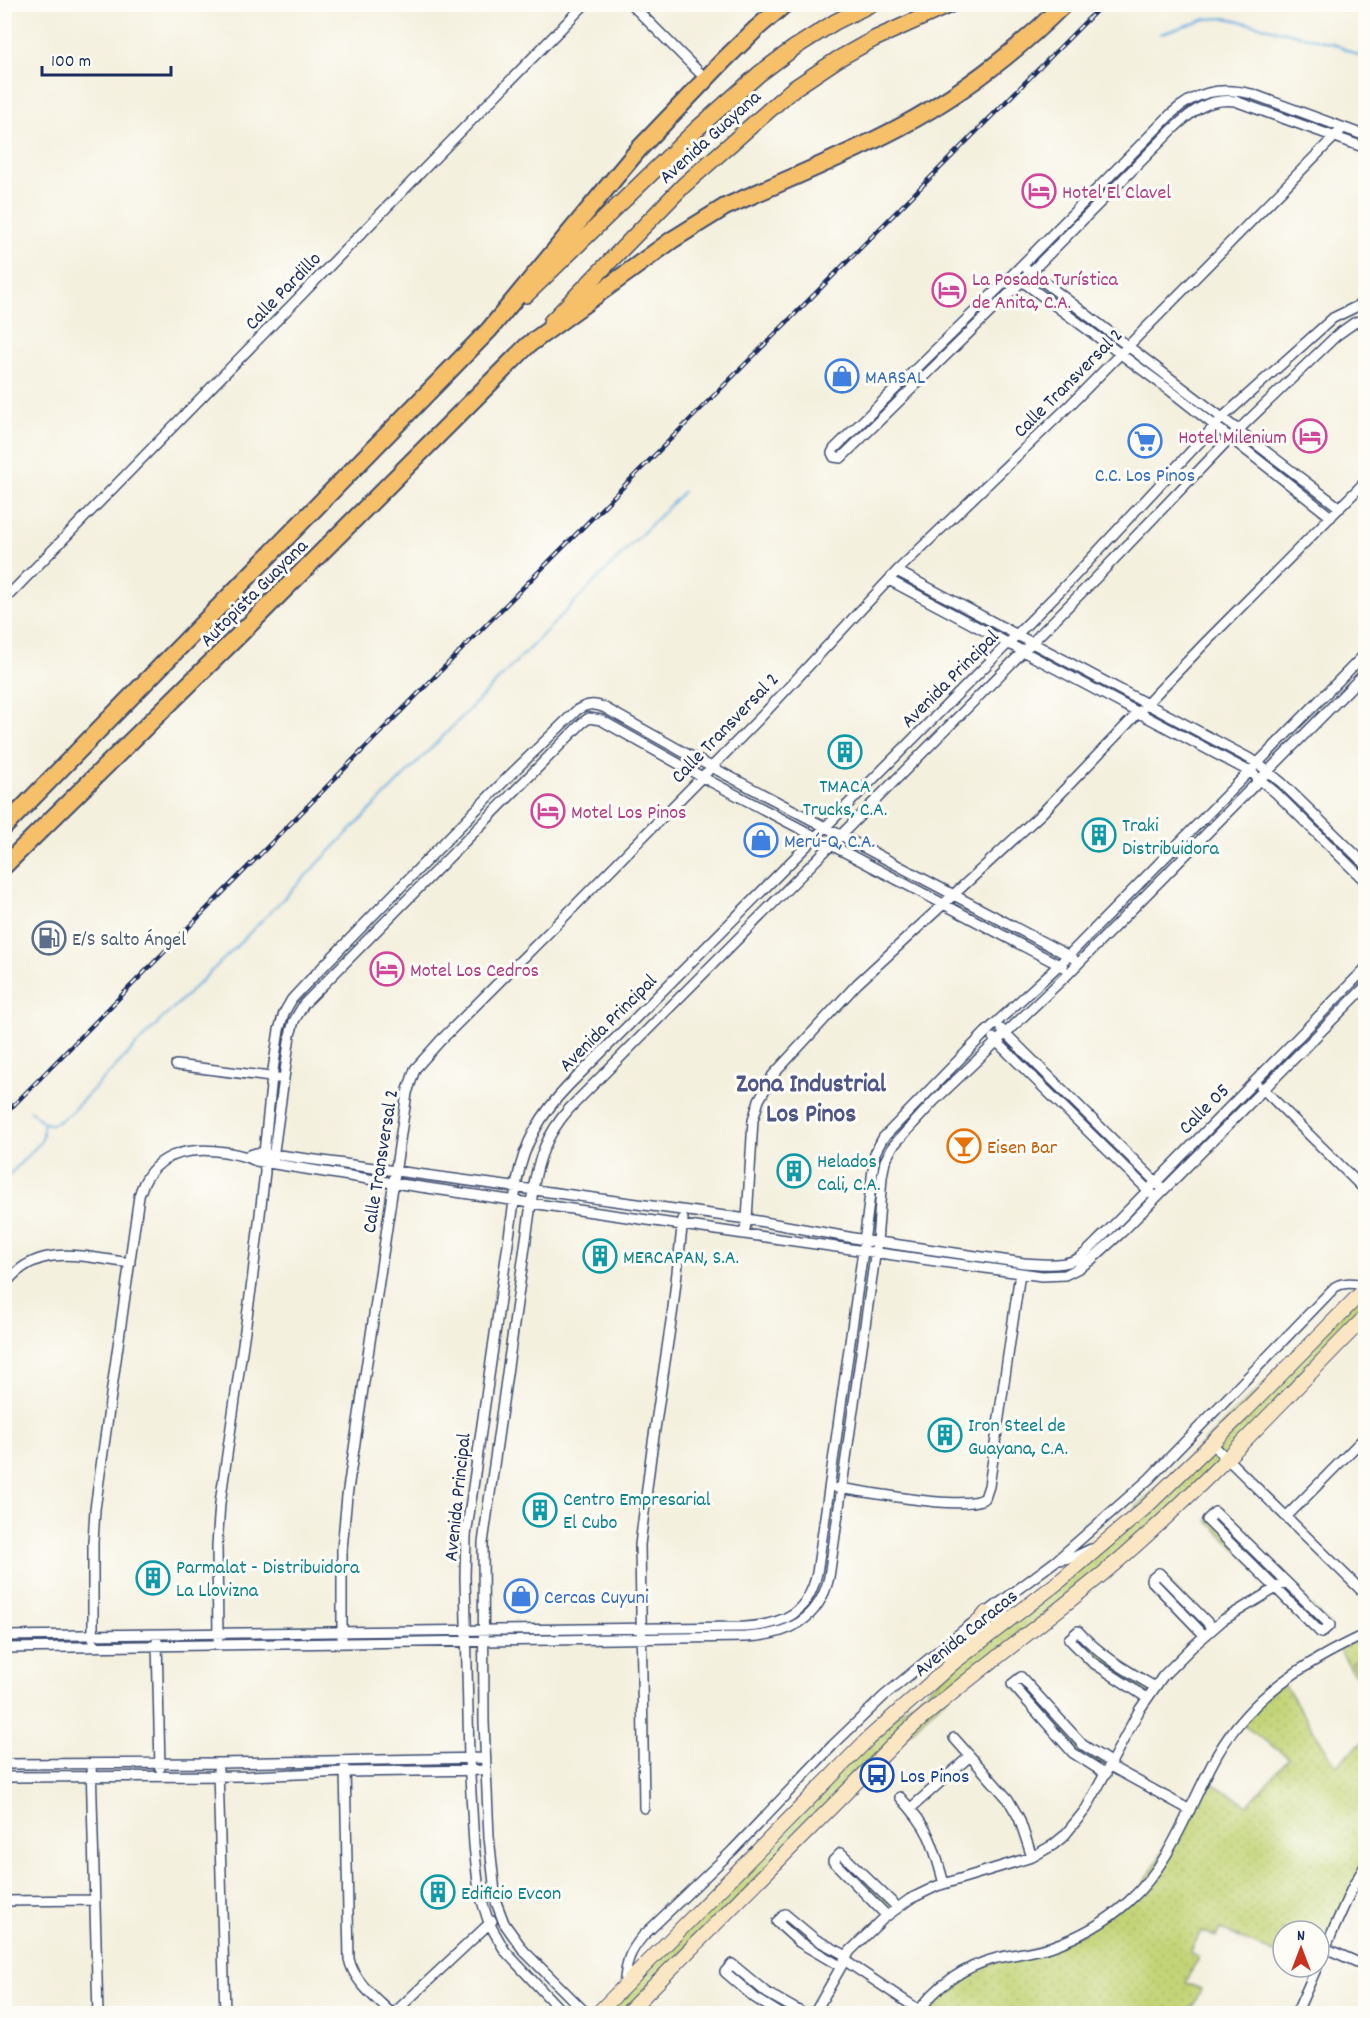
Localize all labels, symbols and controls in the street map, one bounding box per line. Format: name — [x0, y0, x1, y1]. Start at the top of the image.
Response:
scale bar — [42, 39, 171, 77]
text: 100 m — [51, 50, 91, 75]
street label: Avenida Guayana — [654, 84, 769, 192]
hotel icon: Hotel El Clavel — [1021, 173, 1057, 209]
place label: Hotel El Clavel — [1062, 180, 1171, 208]
street label: Calle Pardillo — [240, 246, 329, 338]
place label: La Posada Turística de Anita, C.A. — [972, 267, 1118, 318]
hotel icon: La Posada Turística de Anita, C.A. — [931, 272, 967, 308]
street label: Calle Transversal 2 — [1008, 323, 1130, 445]
shop icon: MARSAL — [824, 358, 860, 394]
place label: MARSAL — [865, 365, 925, 393]
hotel icon: Hotel Milenium — [1292, 418, 1328, 454]
supermarket icon: C.C. Los Pinos — [1127, 423, 1163, 459]
place label: Hotel Milenium — [1178, 425, 1287, 453]
place label: C.C. Los Pinos — [1095, 463, 1195, 491]
street label: Autopista Guayana — [195, 533, 316, 654]
street label: Avenida Principal — [896, 625, 1007, 736]
street label: Calle Transversal 2 — [666, 667, 787, 791]
building icon: TMACA Trucks, C.A. — [827, 734, 863, 770]
place label: TMACA Trucks, C.A. — [803, 774, 887, 825]
hotel icon: Motel Los Pinos — [530, 793, 566, 829]
place label: Motel Los Pinos — [571, 800, 687, 828]
place label: Traki Distribuidora — [1122, 813, 1220, 864]
building icon: Traki Distribuidora — [1081, 817, 1117, 853]
shop icon: Merú-Q, C.A. — [743, 822, 779, 858]
place label: Merú-Q, C.A. — [784, 829, 875, 857]
fuel station icon: E/S Salto Ángel — [31, 920, 67, 956]
place label: E/S Salto Ángel — [72, 927, 186, 955]
hotel icon: Motel Los Cedros — [369, 951, 405, 987]
place label: Motel Los Cedros — [410, 958, 539, 986]
street label: Avenida Principal — [554, 969, 665, 1080]
district label: Zona Industrial Los Pinos — [736, 1067, 887, 1134]
street label: Calle 05 — [1173, 1078, 1237, 1142]
street label: Calle Transversal 2 — [357, 1088, 407, 1235]
bar icon: Eisen Bar — [946, 1128, 982, 1164]
place label: Eisen Bar — [987, 1135, 1058, 1163]
place label: Helados Cali, C.A. — [817, 1149, 881, 1200]
building icon: Helados Cali, C.A. — [776, 1153, 812, 1189]
building icon: MERCAPAN, S.A. — [582, 1238, 618, 1274]
place label: MERCAPAN, S.A. — [623, 1245, 739, 1273]
place label: Iron Steel de Guayana, C.A. — [968, 1413, 1068, 1464]
building icon: Iron Steel de Guayana, C.A. — [927, 1417, 963, 1453]
street label: Avenida Principal — [438, 1432, 480, 1563]
place label: Centro Empresarial El Cubo — [563, 1487, 711, 1538]
building icon: Centro Empresarial El Cubo — [522, 1492, 558, 1528]
place label: Parmalat - Distribuidora La Llovizna — [176, 1555, 360, 1606]
building icon: Parmalat - Distribuidora La Llovizna — [135, 1560, 171, 1596]
shop icon: Cercas Cuyuni — [503, 1578, 539, 1614]
street label: Avenida Caracas — [909, 1584, 1025, 1685]
place label: Cercas Cuyuni — [544, 1585, 649, 1613]
bus stop icon: Los Pinos — [859, 1757, 895, 1793]
place label: Los Pinos — [900, 1764, 969, 1792]
building icon: Edificio Evcon — [420, 1874, 456, 1910]
place label: Edificio Evcon — [461, 1881, 561, 1909]
north arrow — [1271, 1919, 1331, 1979]
text: N — [1297, 1925, 1305, 1948]

